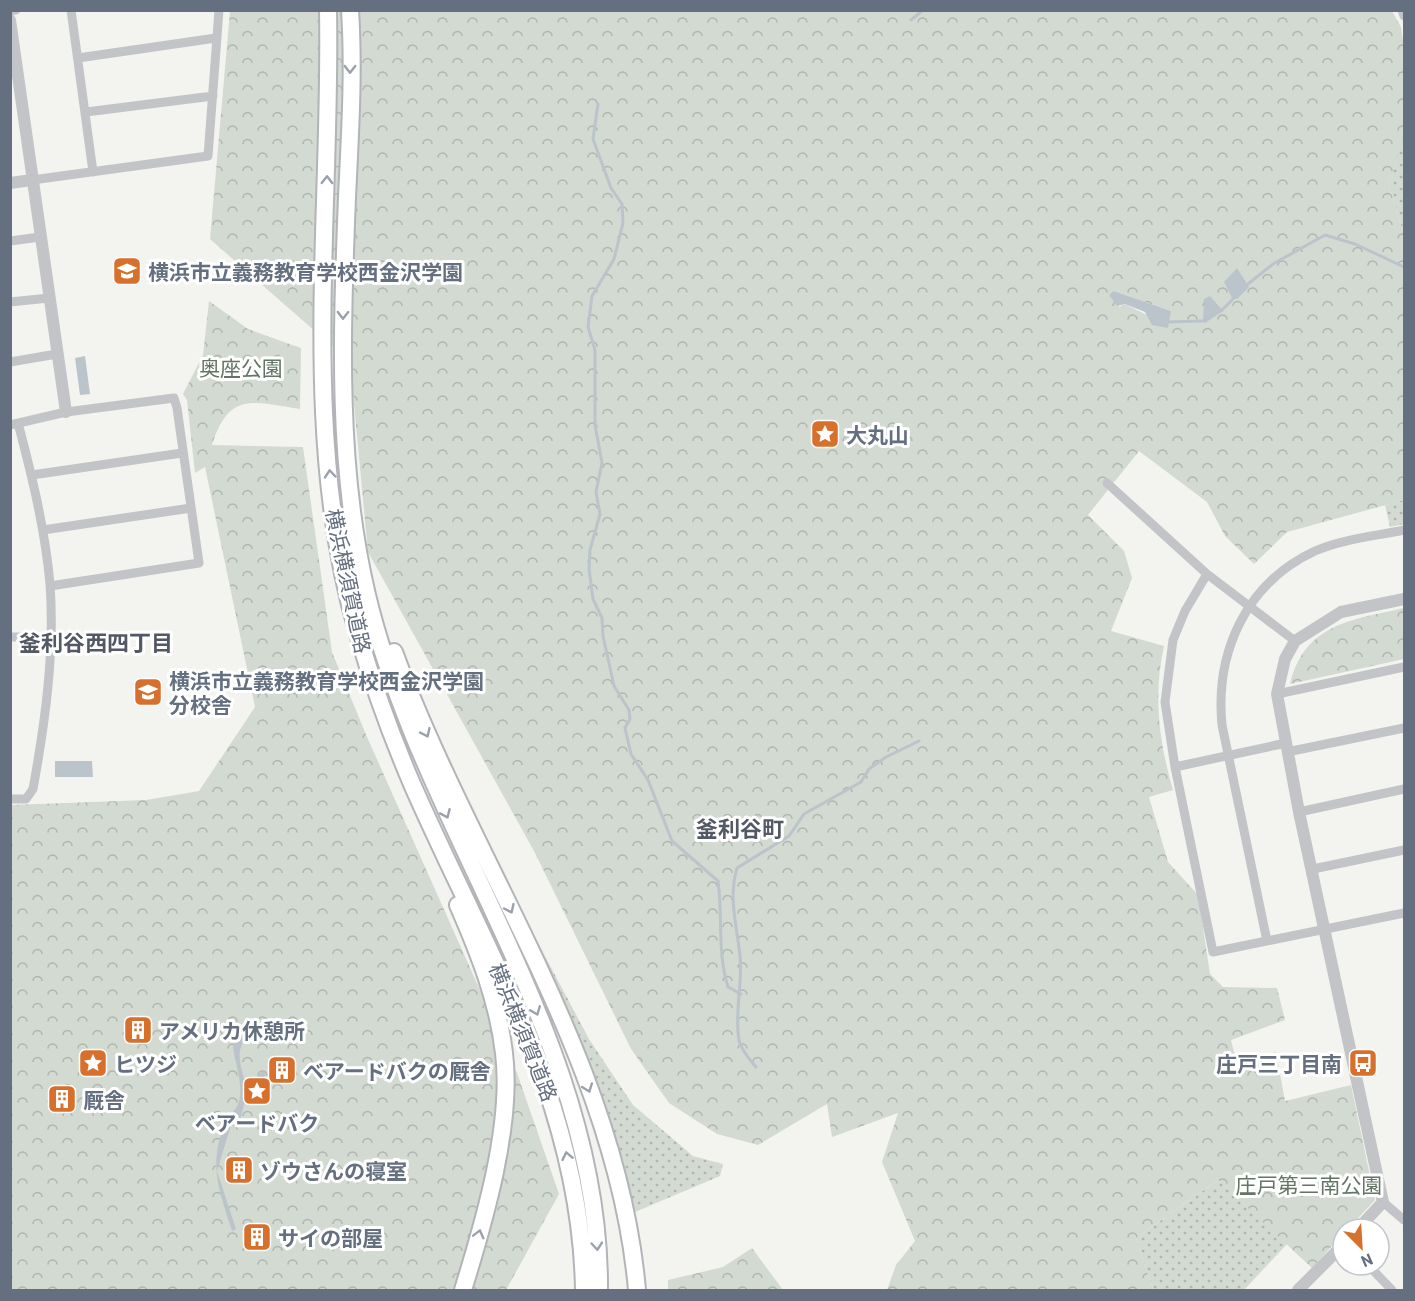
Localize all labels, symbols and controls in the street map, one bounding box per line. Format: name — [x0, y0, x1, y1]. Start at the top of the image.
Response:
one-way arrow — [344, 64, 356, 73]
one-way arrow — [320, 175, 333, 184]
school or university icon: 横浜市立義務教育学校西金沢学園 — [111, 255, 143, 287]
place label: 横浜市立義務教育学校西金沢学園 — [148, 259, 463, 284]
one-way arrow — [337, 311, 349, 320]
park label: 奥座公園 — [199, 355, 283, 380]
place icon: 大丸山 — [809, 418, 841, 450]
place label: 大丸山 — [846, 422, 909, 447]
one-way arrow — [324, 469, 337, 478]
street label: 横浜横須賀道路 — [321, 507, 377, 655]
district label: 釜利谷西四丁目 — [19, 629, 173, 655]
place label: 横浜市立義務教育学校西金沢学園 分校舎 — [169, 668, 484, 717]
school or university icon: 横浜市立義務教育学校西金沢学園 分校舎 — [132, 676, 164, 708]
one-way arrow — [419, 727, 431, 738]
one-way arrow — [439, 808, 451, 819]
district label: 釜利谷町 — [696, 815, 784, 841]
one-way arrow — [503, 903, 515, 914]
street label: 横浜横須賀道路 — [485, 959, 563, 1105]
one-way arrow — [529, 1004, 541, 1015]
building icon: アメリカ休憩所 — [122, 1014, 154, 1046]
place label: アメリカ休憩所 — [159, 1018, 305, 1043]
place icon: ヒツジ — [77, 1047, 109, 1079]
bus stop icon: 庄戸三丁目南 — [1347, 1047, 1379, 1079]
place label: ヒツジ — [114, 1051, 177, 1076]
place label: 庄戸三丁目南 — [1216, 1051, 1342, 1076]
building icon: ベアードバクの厩舎 — [266, 1054, 298, 1086]
place label: ベアードバクの厩舎 — [303, 1058, 491, 1083]
place icon: ベアードバク — [241, 1075, 273, 1107]
one-way arrow — [581, 1082, 593, 1093]
building icon: 厩舎 — [46, 1083, 78, 1115]
place label: 厩舎 — [83, 1087, 125, 1112]
place label: ベアードバク — [195, 1110, 319, 1135]
one-way arrow — [561, 1151, 574, 1161]
building icon: ゾウさんの寝室 — [223, 1154, 255, 1186]
place label: ゾウさんの寝室 — [260, 1158, 407, 1183]
park label: 庄戸第三南公園 — [1236, 1172, 1383, 1197]
north arrow — [1331, 1217, 1391, 1277]
building icon: サイの部屋 — [241, 1221, 273, 1253]
place label: サイの部屋 — [278, 1225, 383, 1250]
one-way arrow — [471, 1229, 484, 1239]
one-way arrow — [590, 1241, 603, 1250]
text: N — [1359, 1250, 1376, 1272]

